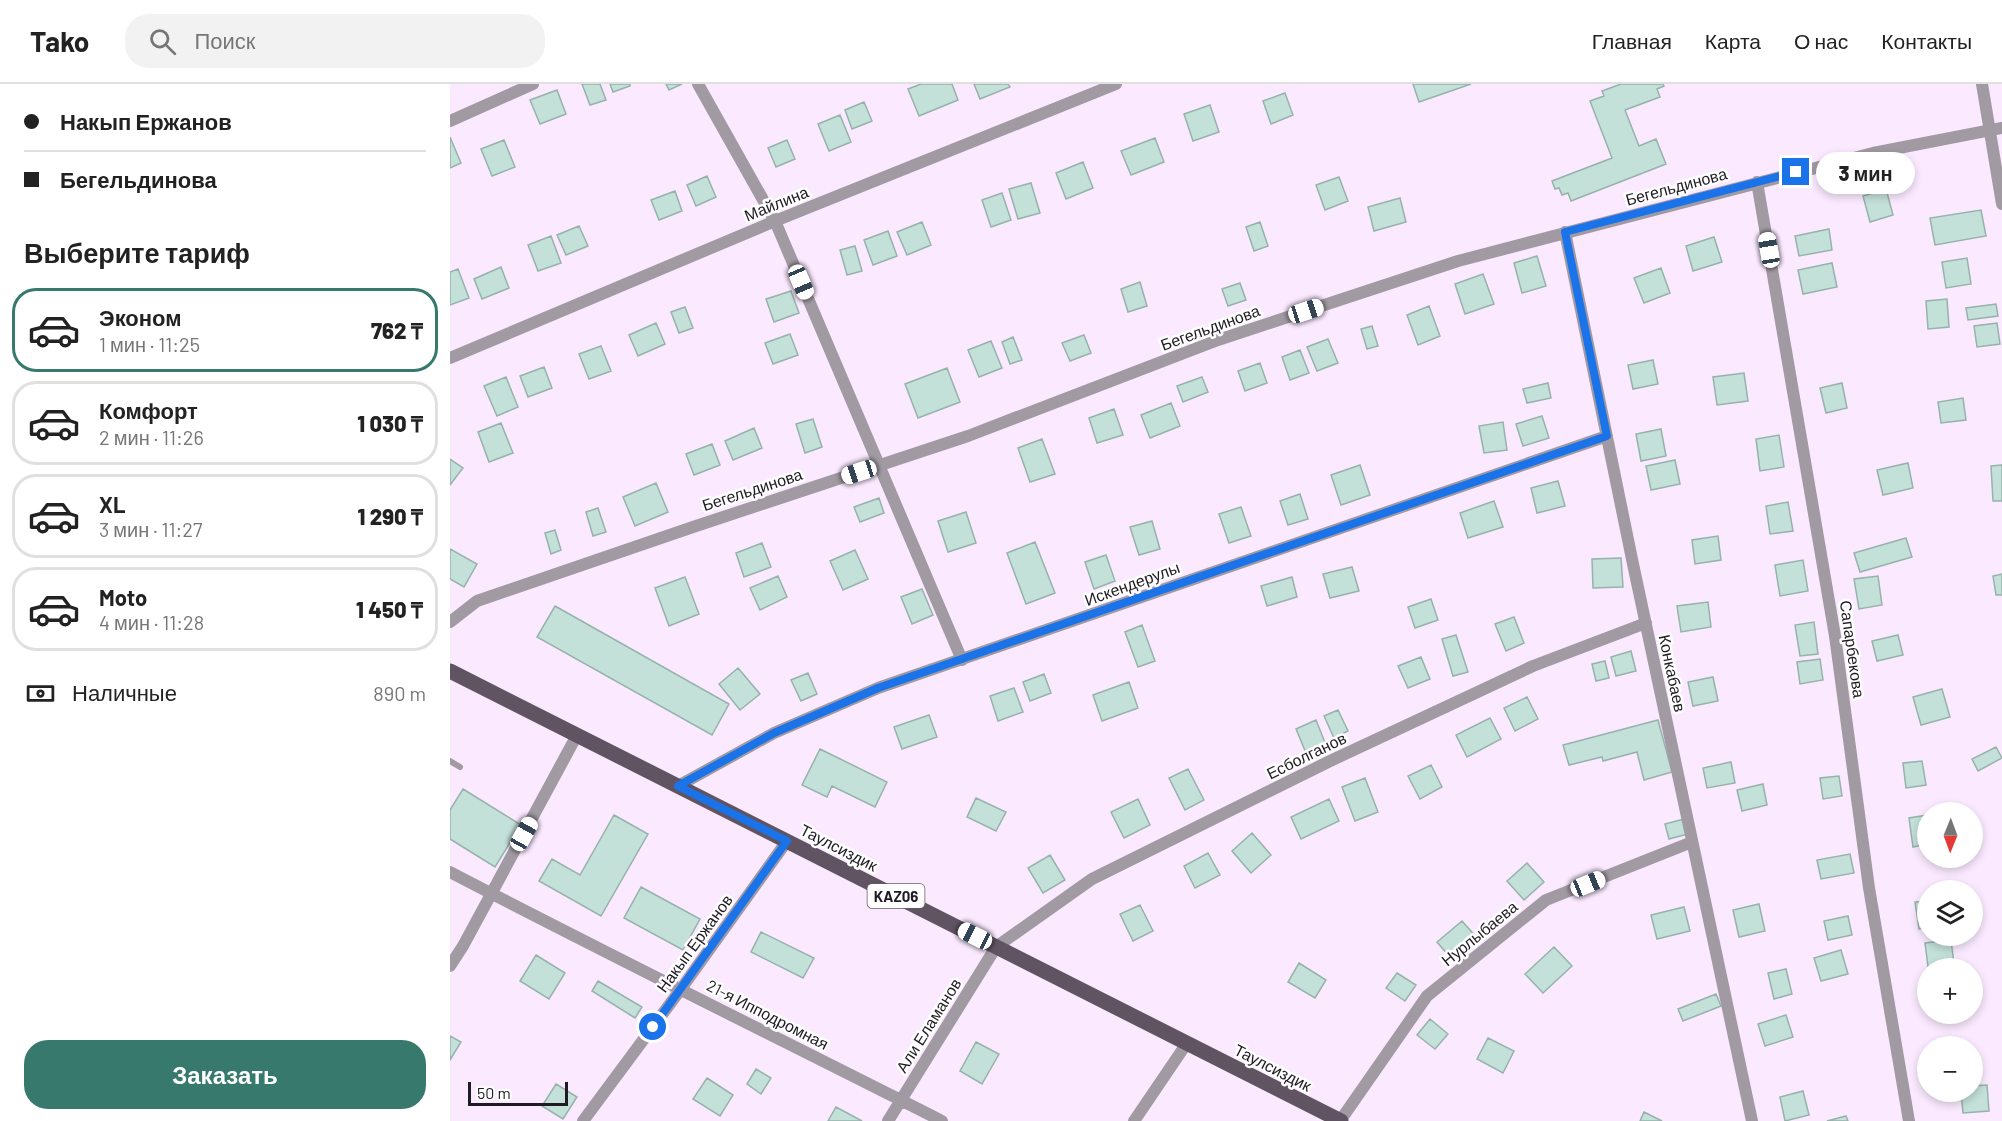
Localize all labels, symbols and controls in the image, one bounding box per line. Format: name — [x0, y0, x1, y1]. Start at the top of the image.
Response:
search box — [125, 14, 545, 68]
text: Tako — [30, 24, 89, 58]
icon: search — [146, 25, 179, 58]
text: Поиск — [194, 27, 255, 53]
text: Главная — [1592, 28, 1672, 53]
text: Карта — [1705, 28, 1761, 53]
text: О нас — [1794, 28, 1848, 53]
text: Контакты — [1881, 28, 1972, 53]
text: Накып Ержанов — [60, 108, 232, 134]
callout: 3 мин — [1817, 151, 1916, 193]
route end — [1782, 158, 1809, 185]
text: 3 мин — [1838, 161, 1893, 185]
street label: Бегельдинова — [1623, 163, 1729, 209]
text: Бегельдинова — [60, 166, 217, 192]
street label: Майлина — [741, 182, 811, 224]
car — [1757, 231, 1781, 269]
text: Выберите тариф — [24, 236, 250, 268]
car — [786, 262, 816, 302]
car — [1286, 297, 1326, 325]
street label: Бегельдинова — [1158, 300, 1262, 354]
icon: car — [27, 303, 81, 357]
text: Эконом — [99, 304, 182, 330]
text: 762 ₸ — [371, 317, 423, 343]
text: 1 мин · 11:25 — [99, 332, 200, 356]
icon: car — [27, 396, 81, 450]
text: Комфорт — [99, 397, 198, 423]
text: 1 030 ₸ — [357, 410, 423, 436]
text: 2 мин · 11:26 — [99, 425, 204, 449]
car — [839, 458, 879, 486]
street label: Бегельдинова — [700, 464, 805, 514]
icon: car — [27, 489, 81, 543]
text: XL — [99, 491, 125, 517]
text: 1 290 ₸ — [358, 503, 423, 529]
text: 3 мин · 11:27 — [99, 517, 203, 541]
street label: Искендерулы — [1082, 557, 1182, 609]
icon: car — [27, 582, 81, 636]
text: Moto — [99, 584, 147, 610]
text: 1 450 ₸ — [356, 596, 423, 622]
street label: Сапарбекова — [1837, 599, 1869, 699]
text: 4 мин · 11:28 — [99, 610, 204, 634]
street label: Конкабаев — [1656, 633, 1690, 713]
icon: cash — [24, 677, 57, 710]
text: Наличные — [72, 679, 177, 705]
text: 890 m — [373, 681, 426, 705]
street label: Есболганов — [1263, 728, 1349, 782]
north arrow — [1917, 802, 1983, 868]
map controls — [1917, 802, 1983, 1102]
car — [507, 814, 541, 854]
street label: Таулсиздик — [797, 819, 882, 875]
car — [1568, 869, 1608, 899]
button: layers — [1917, 880, 1983, 946]
road number: KAZ06 — [868, 884, 924, 908]
street label: Накып Ержанов — [652, 890, 736, 996]
street label: Нурлыбаева — [1437, 896, 1521, 969]
car — [955, 920, 995, 952]
button: + — [1917, 958, 1983, 1024]
street label: 21-я Ипподромная — [704, 975, 832, 1053]
street label: Али Еламанов — [892, 975, 964, 1075]
route start — [639, 1013, 666, 1040]
button: − — [1917, 1036, 1983, 1102]
street label: Таулсиздик — [1231, 1039, 1316, 1095]
button: Заказать — [24, 1040, 426, 1109]
scale bar — [468, 1079, 568, 1106]
text: 50 m — [477, 1083, 511, 1102]

